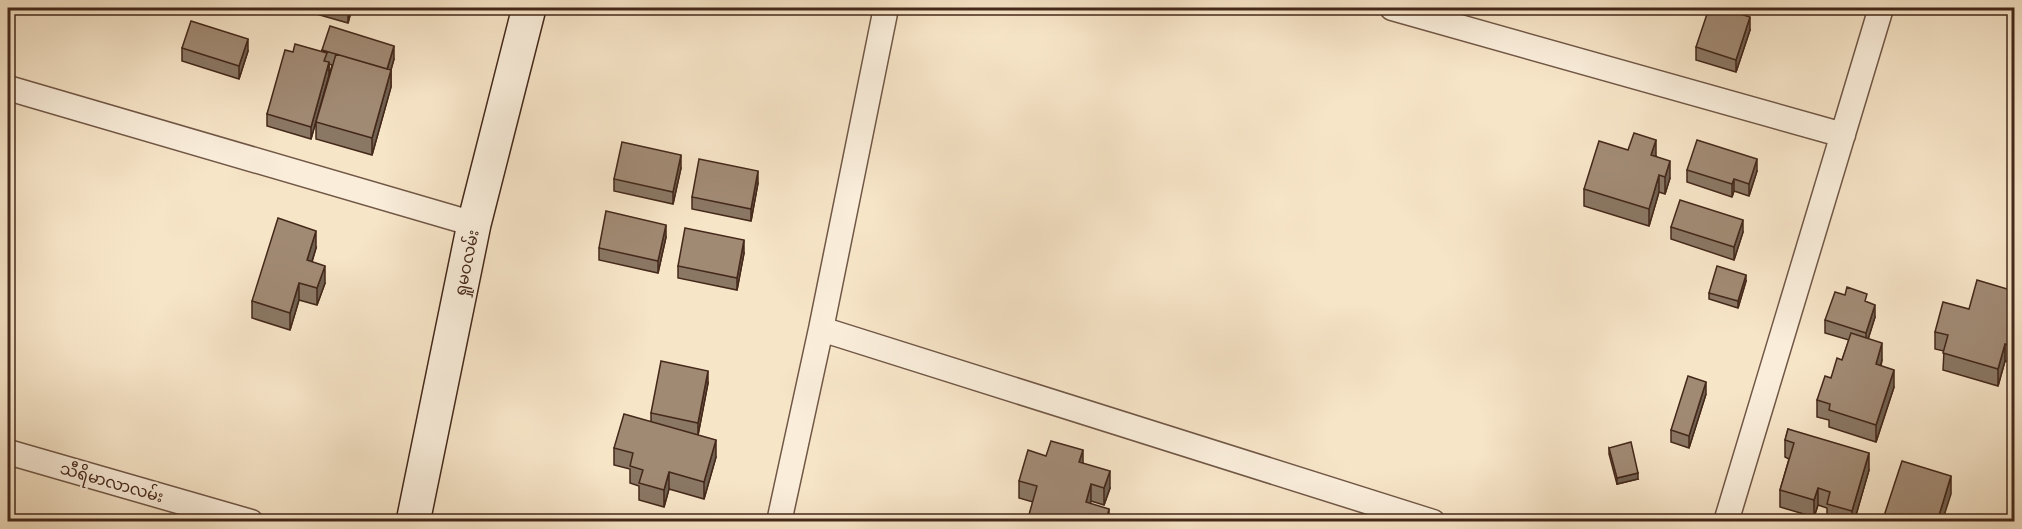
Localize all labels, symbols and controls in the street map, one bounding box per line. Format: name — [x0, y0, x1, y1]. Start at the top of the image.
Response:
street label: ရှုမဝလမ်း — [448, 227, 487, 299]
street label: သီရိမာလာလမ်း — [57, 457, 166, 510]

